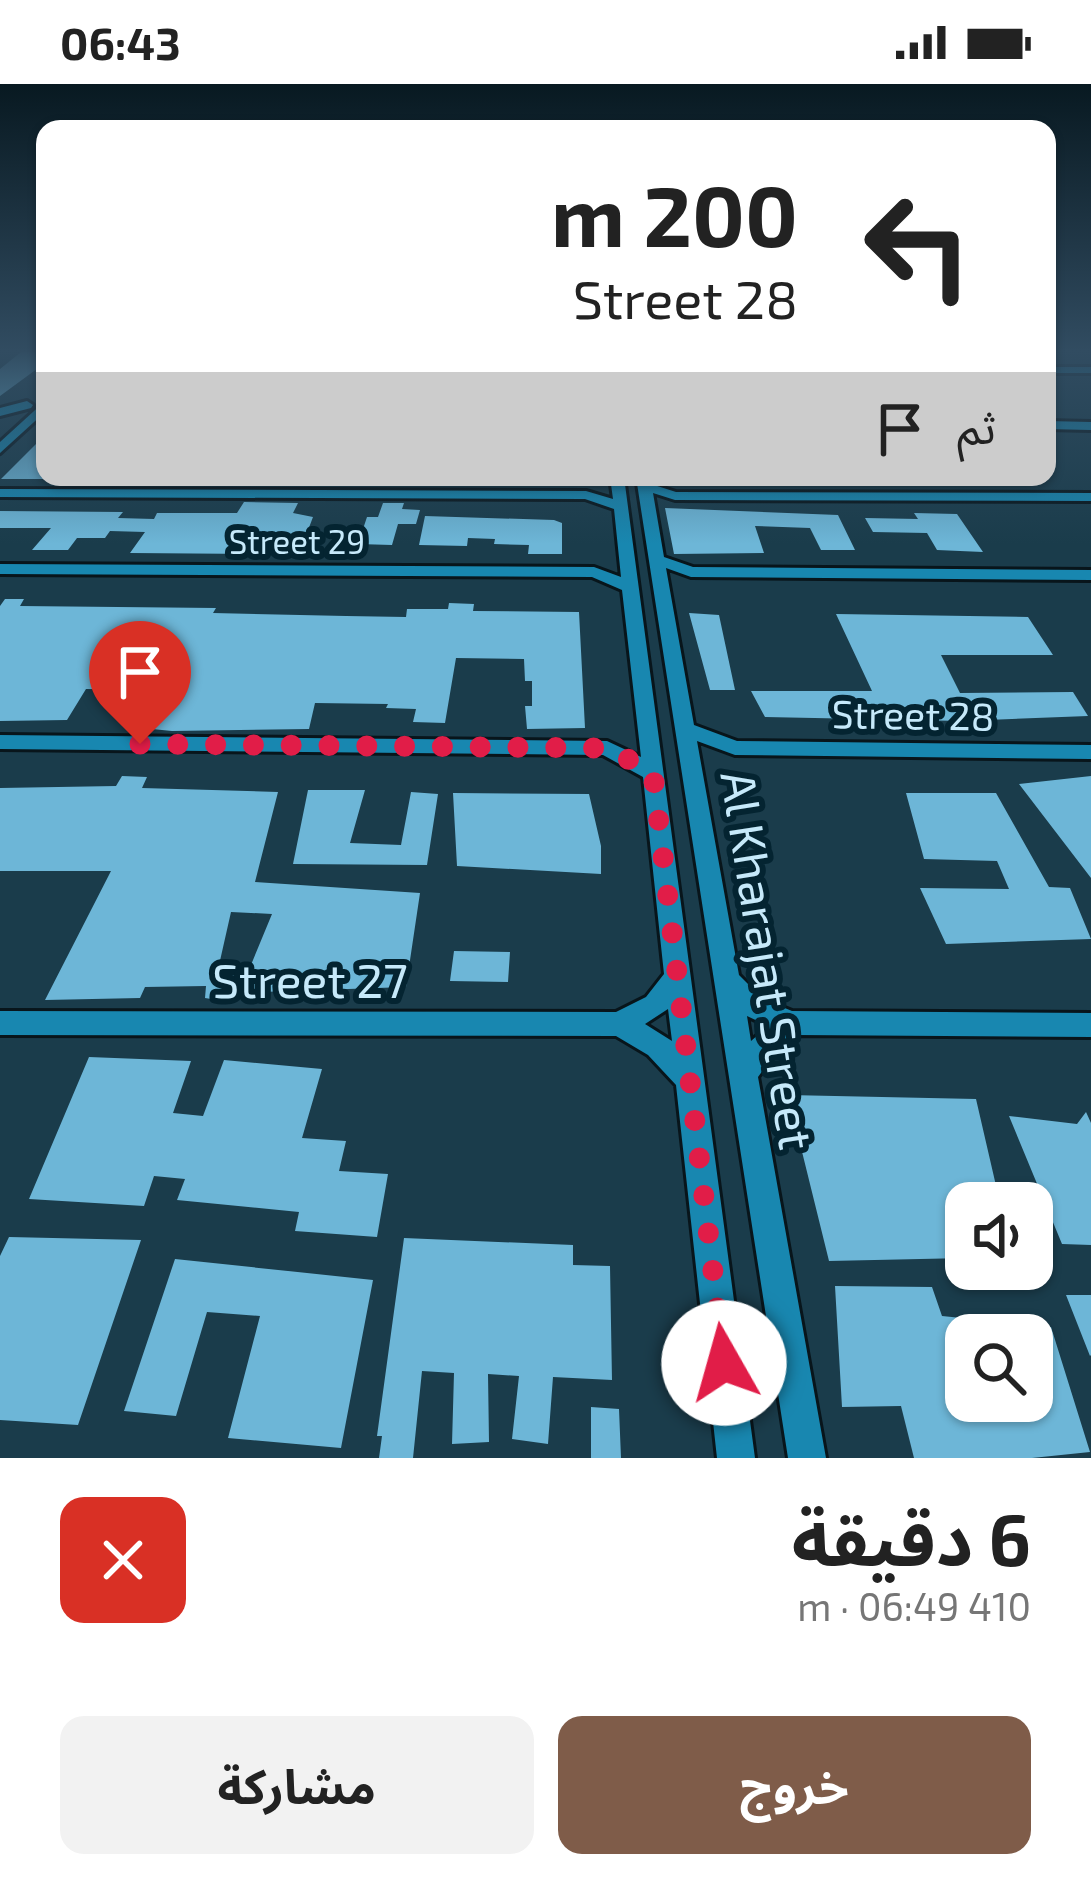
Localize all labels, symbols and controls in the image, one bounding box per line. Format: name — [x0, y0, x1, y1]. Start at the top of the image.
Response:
text: 06:43 — [60, 15, 181, 69]
text: 200 m — [551, 163, 798, 264]
icon: left — [840, 168, 996, 324]
text: Street 28 — [573, 265, 798, 330]
icon: arrive — [867, 396, 933, 462]
text: ثم — [957, 399, 996, 453]
street label: Street 29 — [229, 521, 365, 561]
pin — [89, 621, 191, 744]
icon: arrive — [107, 639, 173, 705]
street label: Street 28 — [831, 689, 995, 739]
street label: Al Kharajat Street — [709, 767, 828, 1154]
street label: Street 27 — [212, 950, 408, 1008]
map controls — [945, 1182, 1053, 1422]
button: sound — [945, 1182, 1053, 1290]
position arrow — [661, 1300, 787, 1426]
button: search — [945, 1314, 1053, 1422]
text: 6 دقيقة — [792, 1494, 1031, 1580]
button: close — [60, 1497, 186, 1623]
text: 410 m · 06:49 — [797, 1582, 1031, 1629]
button: مشاركة — [60, 1716, 534, 1854]
button: خروج — [558, 1716, 1031, 1854]

